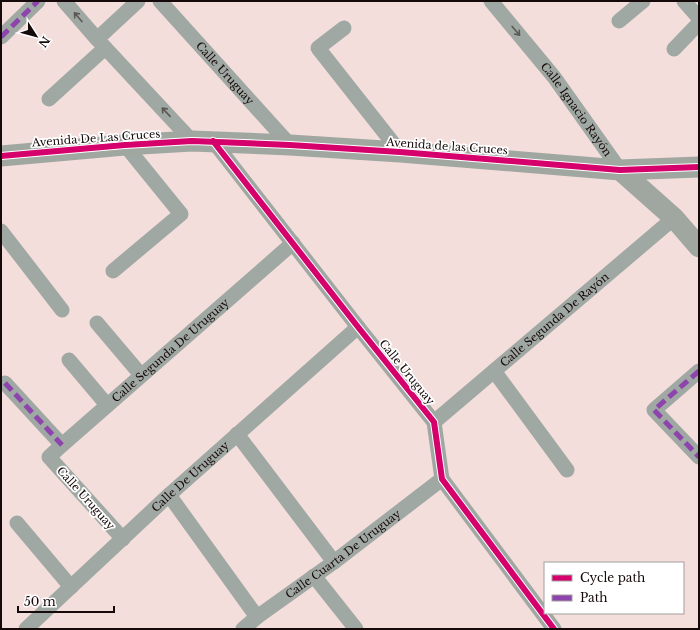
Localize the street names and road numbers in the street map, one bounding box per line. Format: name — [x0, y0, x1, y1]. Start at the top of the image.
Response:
street label: Calle Uruguay — [193, 39, 257, 107]
street label: Calle Ignacio Rayón — [538, 60, 615, 159]
street label: Avenida De Las Cruces — [30, 127, 161, 150]
street label: Avenida de las Cruces — [385, 135, 508, 157]
street label: Calle Segunda De Rayón — [497, 269, 612, 370]
street label: Calle Segunda De Uruguay — [109, 295, 232, 405]
street label: Calle Uruguay — [376, 336, 438, 408]
street label: Calle De Uruguay — [148, 438, 232, 515]
street label: Calle Uruguay — [54, 464, 118, 532]
street label: Calle Cuarta De Uruguay — [283, 506, 403, 602]

